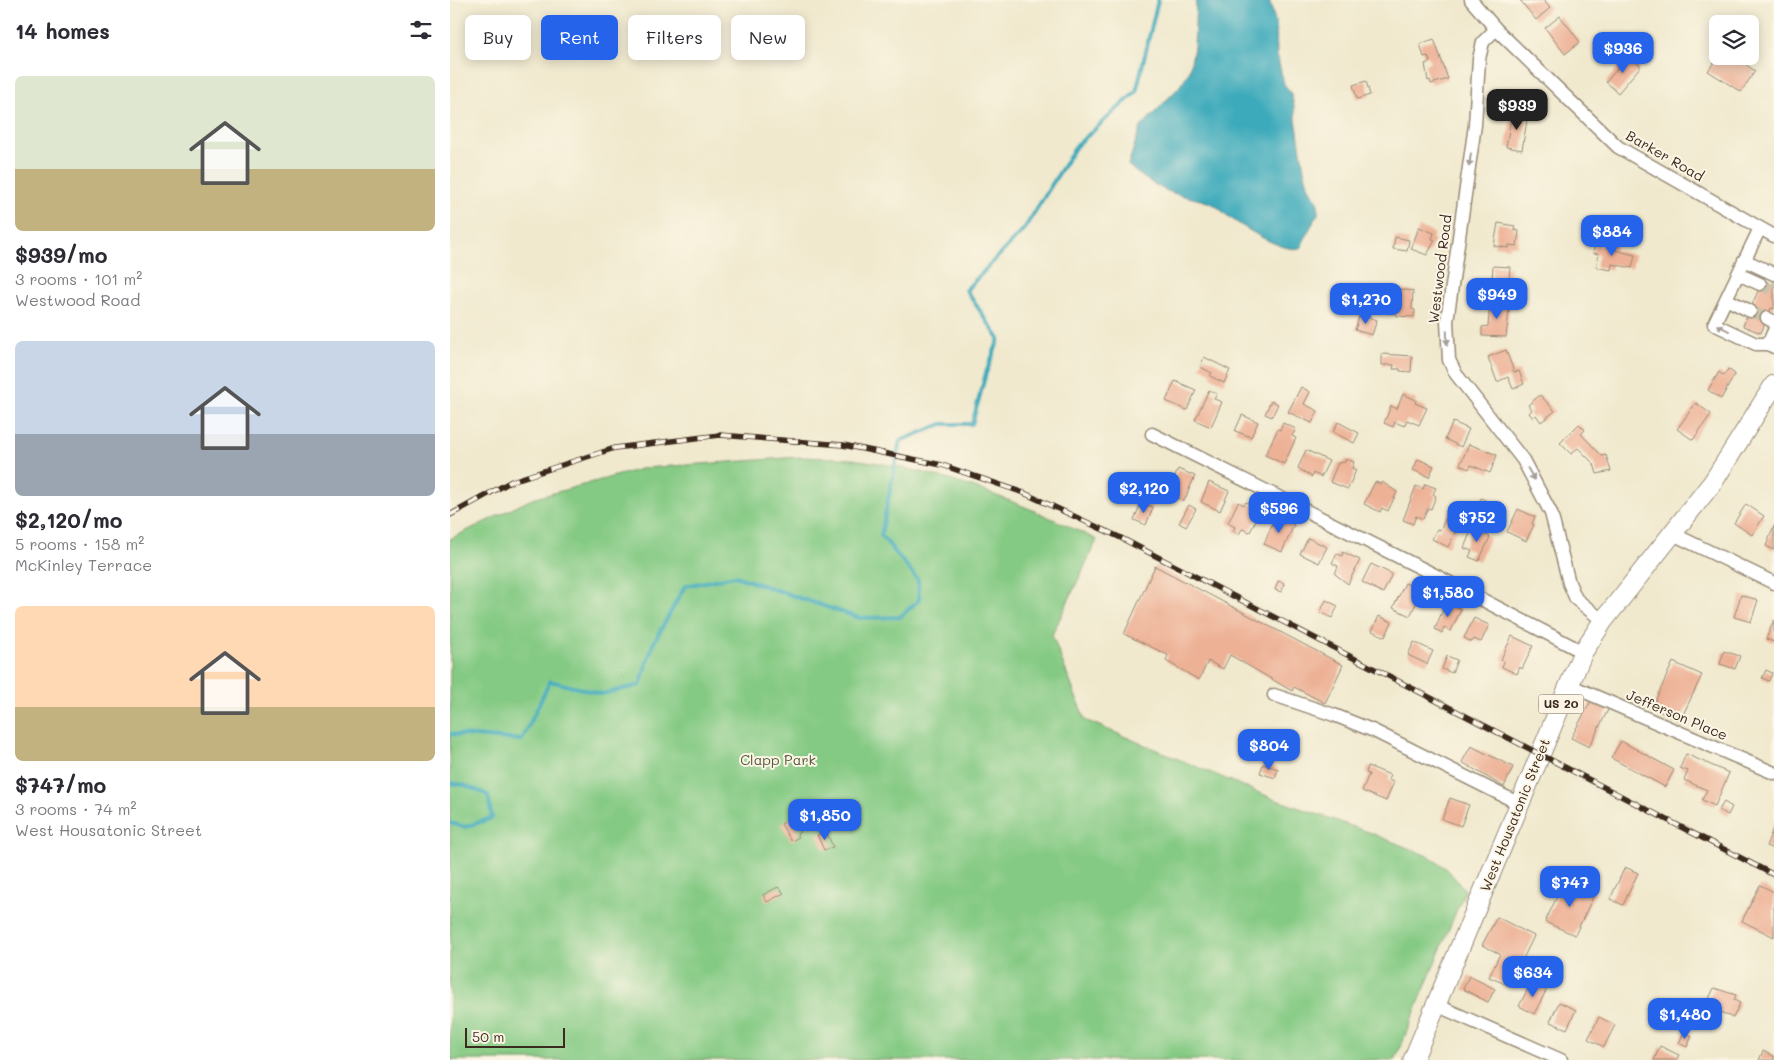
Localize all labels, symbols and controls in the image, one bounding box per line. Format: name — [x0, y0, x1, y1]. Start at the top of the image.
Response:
chip: Buy — [465, 15, 531, 60]
chip: Rent — [541, 15, 618, 60]
chip: Filters — [628, 15, 721, 60]
chip: New — [731, 15, 805, 60]
map controls — [1709, 15, 1759, 65]
button: layers — [1709, 15, 1759, 65]
icon: filters — [407, 16, 435, 44]
text: 14 homes — [15, 17, 110, 44]
pin: $936 — [1593, 32, 1653, 74]
text: $936 — [1604, 37, 1642, 58]
pin: $939 — [1487, 88, 1547, 131]
text: $939 — [1498, 94, 1536, 115]
icon: home — [180, 108, 270, 198]
street label: Barker Road — [1623, 126, 1708, 186]
one-way arrow — [1466, 152, 1474, 168]
street label: Westwood Road — [1423, 213, 1456, 325]
pin: $884 — [1582, 214, 1642, 257]
text: $884 — [1592, 220, 1632, 241]
text: $939/mo — [15, 241, 108, 268]
text: 3 rooms · 101 m² — [15, 268, 142, 289]
pin: $949 — [1467, 278, 1527, 320]
pin: $1,270 — [1325, 282, 1407, 325]
text: $949 — [1477, 283, 1517, 304]
text: $1,270 — [1341, 288, 1391, 309]
text: Westwood Road — [15, 289, 140, 310]
one-way arrow — [1716, 324, 1730, 332]
one-way arrow — [1443, 330, 1451, 346]
icon: home — [180, 373, 270, 463]
one-way arrow — [1526, 467, 1535, 480]
pin: $2,120 — [1103, 472, 1185, 514]
text: $2,120 — [1119, 477, 1169, 498]
pin: $596 — [1249, 492, 1309, 534]
text: $596 — [1260, 497, 1298, 518]
pin: $752 — [1447, 500, 1507, 543]
text: $2,120/mo — [15, 506, 122, 533]
text: $752 — [1458, 506, 1496, 527]
text: 5 rooms · 158 m² — [15, 533, 144, 554]
text: McKinley Terrace — [15, 554, 152, 575]
pin: $1,580 — [1407, 576, 1489, 618]
text: $1,580 — [1422, 581, 1474, 602]
icon: home — [180, 638, 270, 728]
street label: Jefferson Place — [1624, 685, 1731, 744]
road number: US 20 — [1538, 694, 1584, 714]
pin: $804 — [1239, 728, 1299, 771]
text: $804 — [1249, 734, 1289, 755]
street label: West Housatonic Street — [1475, 735, 1554, 894]
park label: Clapp Park — [740, 750, 816, 769]
text: $747/mo — [15, 771, 106, 798]
text: 3 rooms · 74 m² — [15, 798, 136, 819]
pin: $1,850 — [784, 798, 866, 841]
text: $1,850 — [799, 804, 851, 825]
text: West Housatonic Street — [15, 819, 202, 840]
pin: $747 — [1540, 866, 1600, 908]
text: $747 — [1551, 871, 1589, 892]
pin: $634 — [1503, 956, 1563, 998]
text: $634 — [1513, 961, 1553, 982]
pin: $1,480 — [1644, 998, 1726, 1040]
text: $1,480 — [1659, 1003, 1711, 1024]
scale bar — [465, 1025, 565, 1048]
text: 50 m — [472, 1027, 504, 1046]

